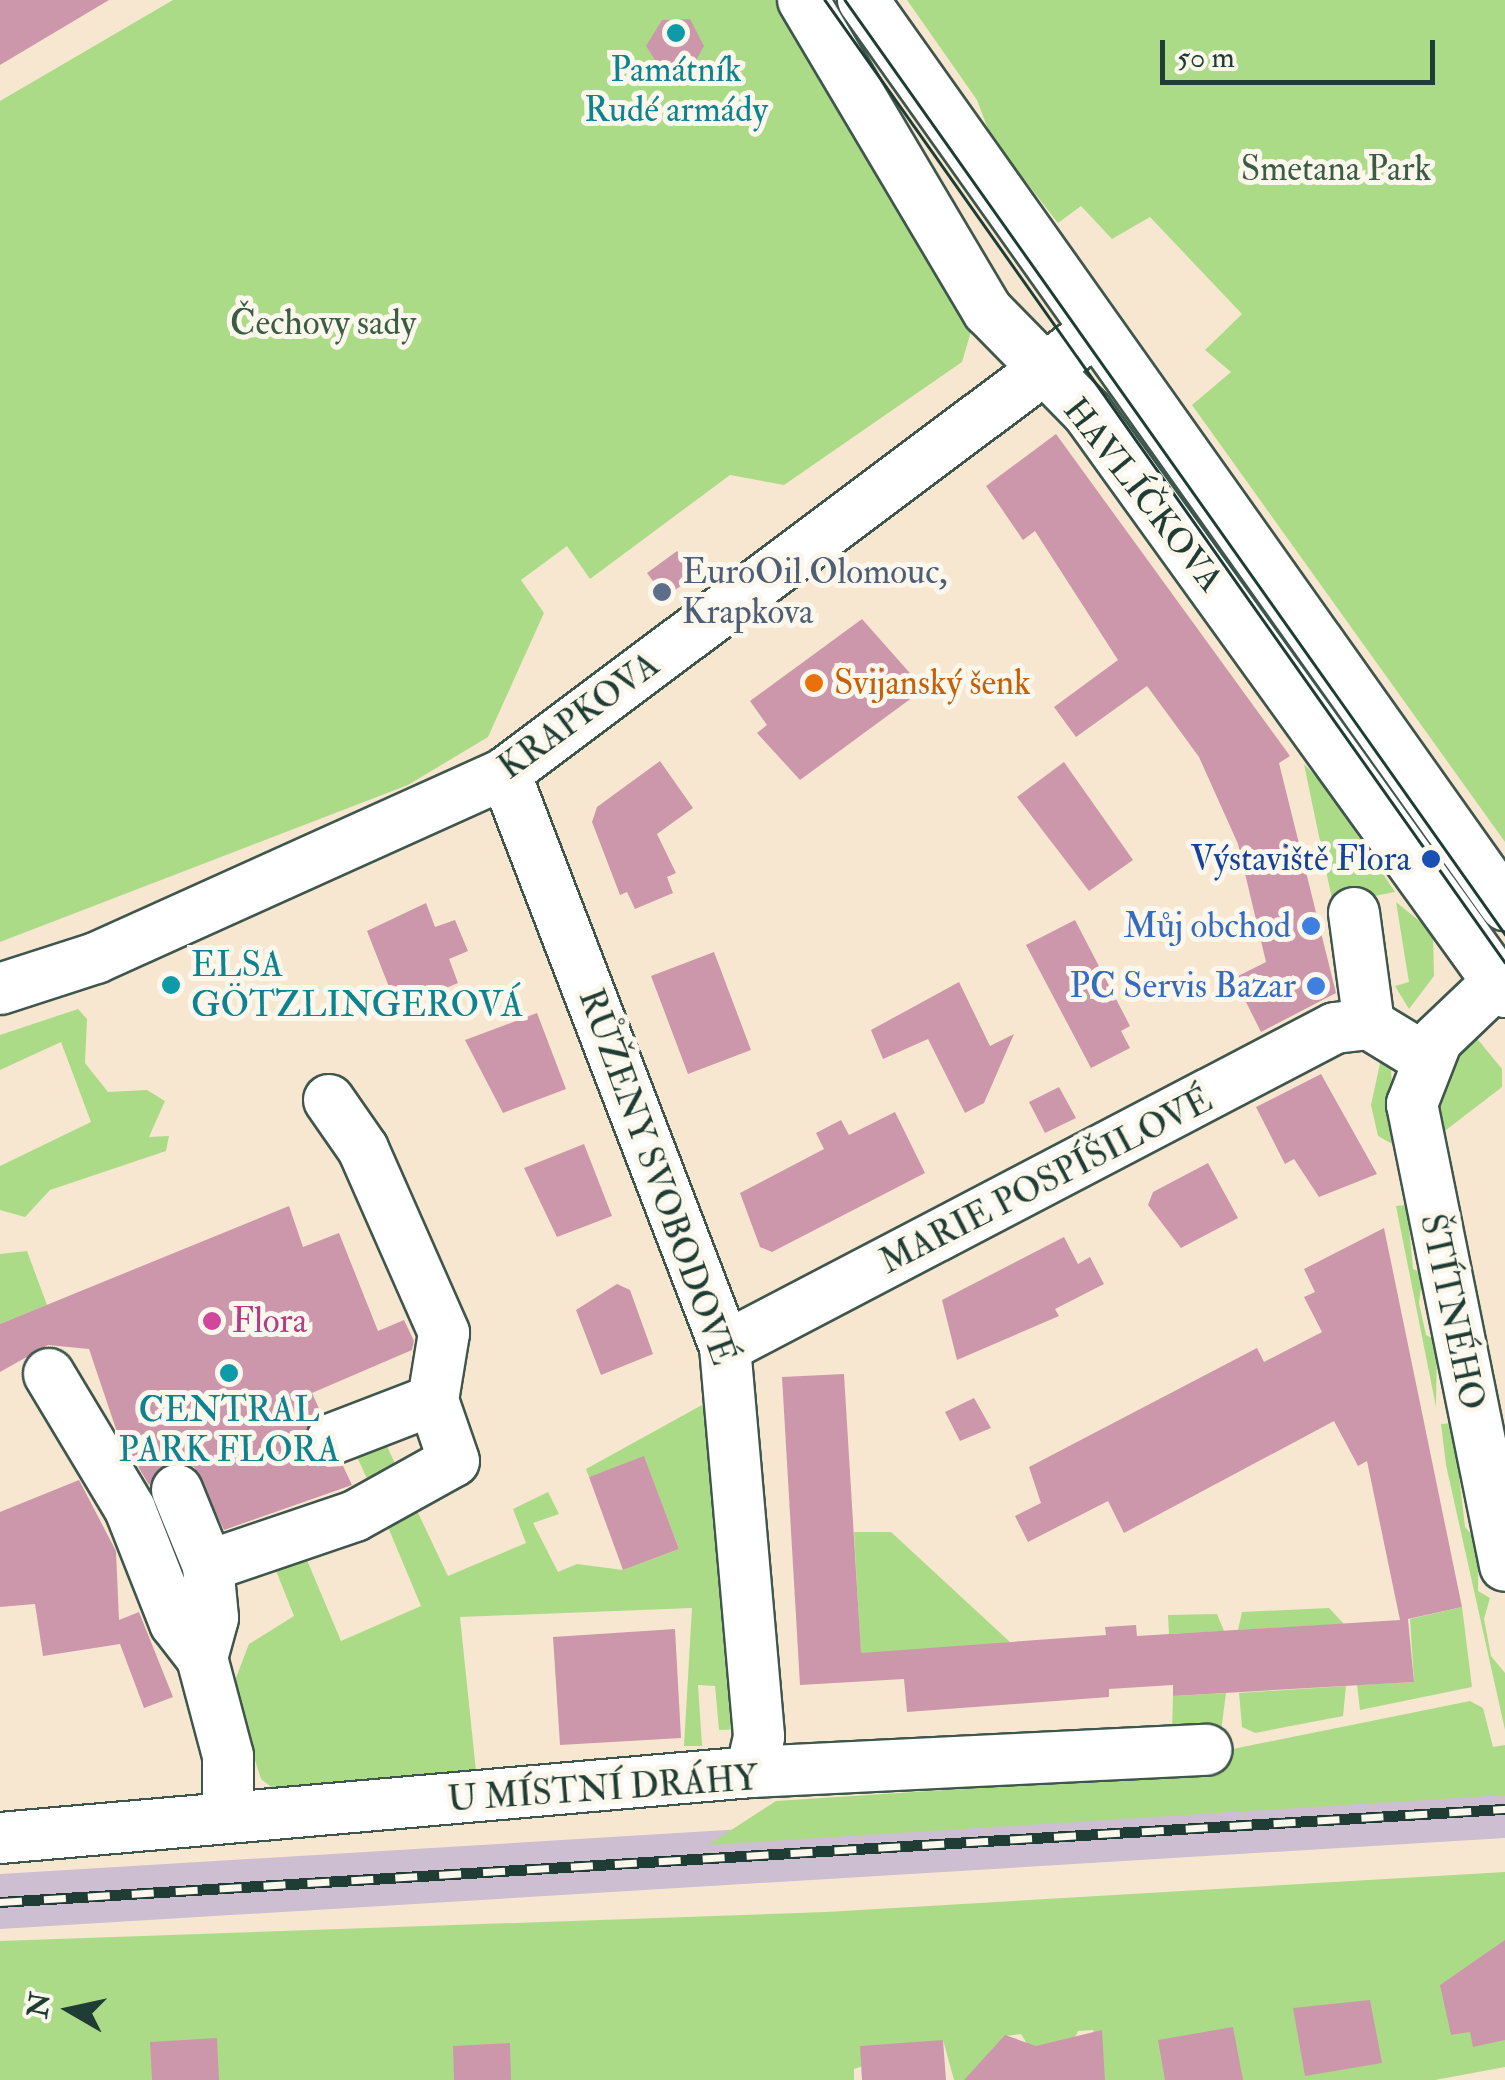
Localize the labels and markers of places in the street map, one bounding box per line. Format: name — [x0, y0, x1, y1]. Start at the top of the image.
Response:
marker: Památník Rudé armády — [665, 22, 687, 44]
place label: Památník Rudé armády — [584, 49, 768, 131]
place label: EuroOil Olomouc, Krapkova — [682, 551, 948, 633]
marker: EuroOil Olomouc, Krapkova — [651, 581, 673, 603]
place label: Svijanský šenk — [834, 662, 1031, 704]
marker: Svijanský šenk — [803, 672, 825, 694]
place label: Výstaviště Flora — [1190, 838, 1411, 880]
marker: Výstaviště Flora — [1420, 848, 1442, 870]
place label: Můj obchod — [1124, 905, 1291, 947]
marker: Můj obchod — [1300, 915, 1322, 937]
place label: ELSA GÖTZLINGEROVÁ — [191, 944, 523, 1026]
place label: PC Servis Bazar — [1070, 965, 1296, 1007]
marker: ELSA GÖTZLINGEROVÁ — [160, 974, 182, 996]
marker: PC Servis Bazar — [1305, 975, 1327, 997]
place label: Flora — [232, 1300, 307, 1342]
marker: Flora — [201, 1310, 223, 1332]
marker: CENTRAL PARK FLORA — [218, 1362, 240, 1384]
place label: CENTRAL PARK FLORA — [118, 1389, 340, 1471]

